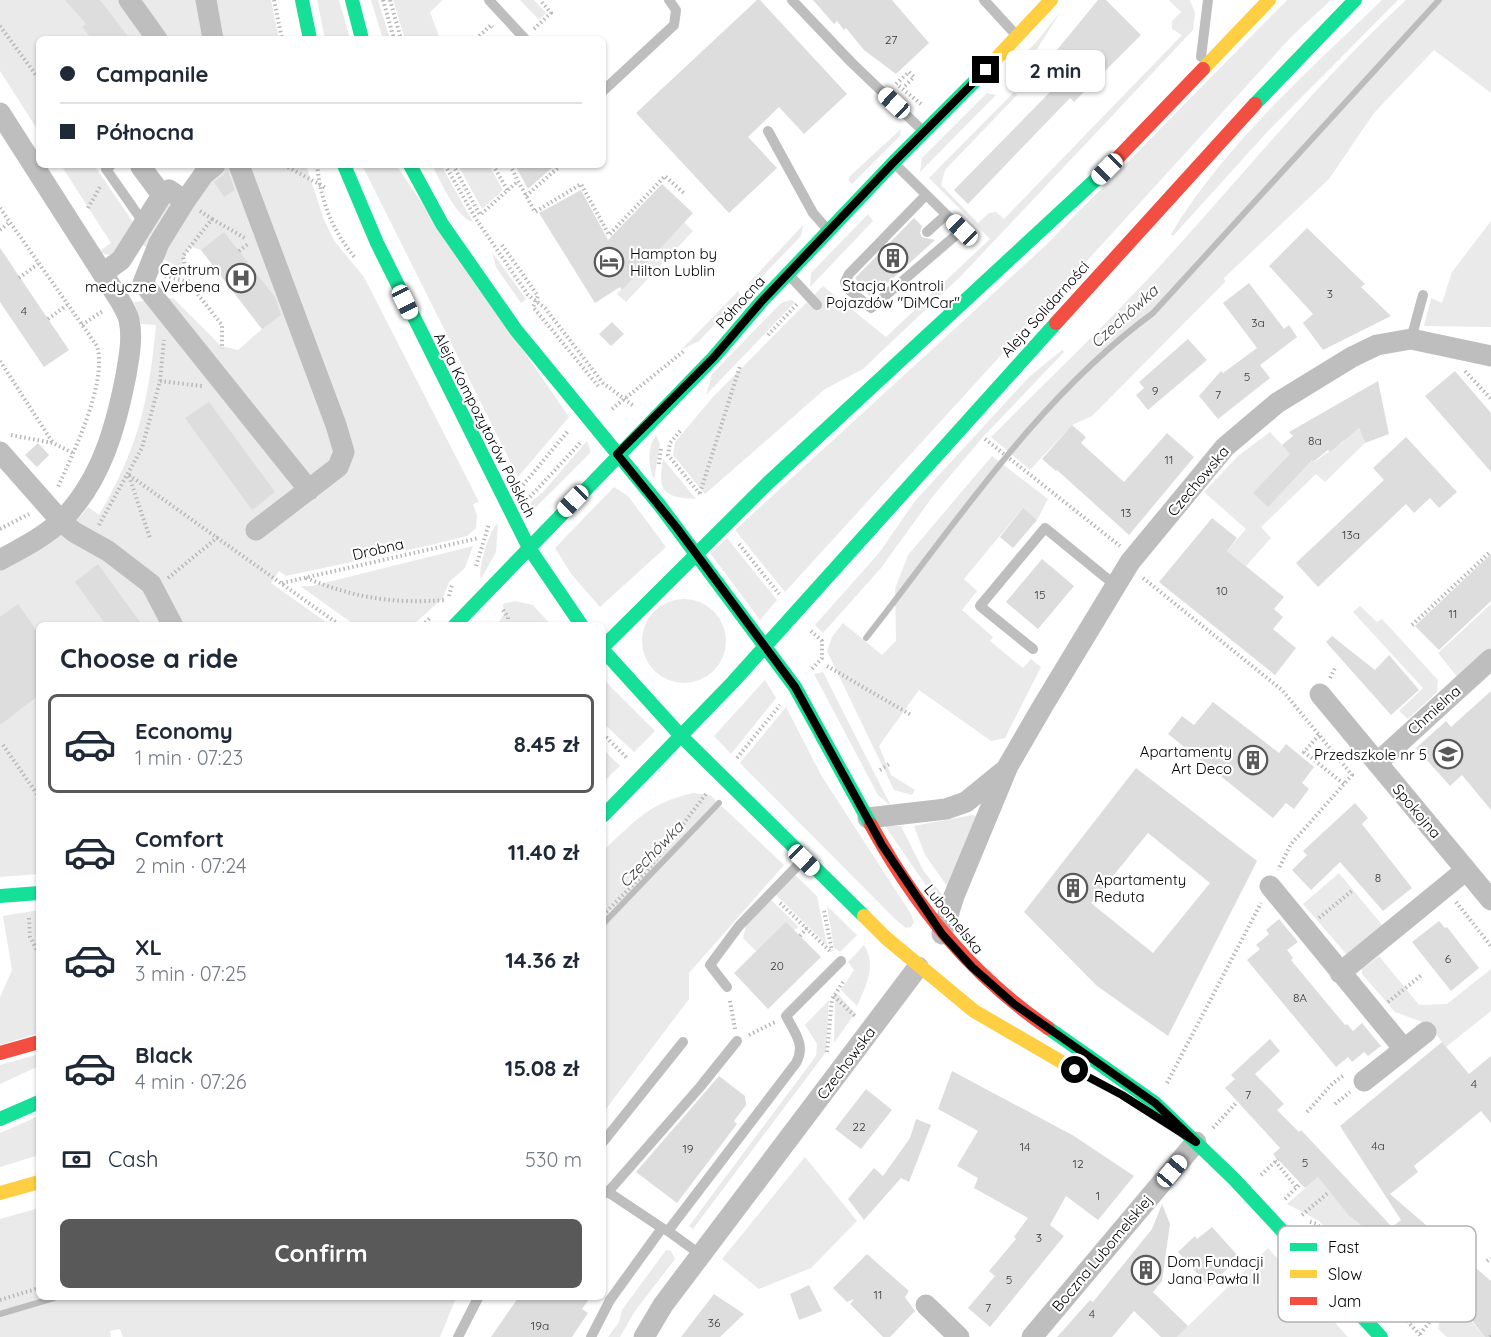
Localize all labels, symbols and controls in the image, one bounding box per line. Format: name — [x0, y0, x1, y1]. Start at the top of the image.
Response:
house number: 27 — [885, 32, 897, 47]
callout: 2 min — [1007, 49, 1106, 91]
route end — [972, 56, 999, 83]
text: 2 min — [1029, 58, 1082, 83]
text: Campanile — [96, 60, 209, 88]
car — [875, 84, 913, 122]
text: Północna — [96, 118, 194, 146]
car — [1088, 150, 1126, 188]
car — [943, 211, 981, 249]
building icon: Stacja Kontroli Pojazdów "DiMCar" — [877, 242, 909, 274]
place label: Hampton by Hilton Lublin — [630, 244, 717, 280]
hotel icon: Hampton by Hilton Lublin — [593, 246, 625, 278]
street label: Aleja Solidarności — [997, 257, 1093, 361]
place label: Centrum medyczne Verbena — [85, 260, 220, 296]
hospital icon: Centrum medyczne Verbena — [225, 262, 257, 294]
street label: Północna — [711, 272, 769, 332]
place label: Stacja Kontroli Pojazdów "DiMCar" — [826, 276, 960, 312]
water label: Czechówka — [1086, 280, 1163, 352]
car — [389, 282, 421, 322]
house number: 3 — [1327, 286, 1333, 301]
house number: 4 — [21, 303, 27, 318]
house number: 3a — [1251, 315, 1265, 330]
street label: Aleja Kompozytorów Polskich — [430, 329, 540, 521]
house number: 5 — [1244, 369, 1250, 384]
house number: 9 — [1152, 383, 1159, 398]
house number: 7 — [1215, 387, 1221, 402]
house number: 8a — [1308, 433, 1322, 448]
street label: Czechowska — [1163, 442, 1233, 520]
house number: 11 — [1165, 452, 1173, 467]
car — [554, 482, 592, 520]
house number: 13 — [1121, 505, 1131, 520]
house number: 13a — [1342, 527, 1360, 542]
street label: Drobna — [350, 534, 406, 564]
house number: 10 — [1216, 583, 1228, 598]
house number: 15 — [1035, 587, 1045, 602]
house number: 11 — [1449, 606, 1457, 621]
text: Choose a ride — [60, 641, 238, 675]
street label: Chmielna — [1404, 681, 1464, 739]
icon: car — [63, 717, 117, 771]
text: Economy — [135, 717, 233, 745]
text: 8.45 zł — [514, 730, 579, 758]
school or university icon: Przedszkole nr 5 — [1432, 738, 1464, 770]
place label: Apartamenty Art Deco — [1140, 742, 1232, 778]
building icon: Apartamenty Art Deco — [1237, 744, 1269, 776]
text: 1 min · 07:23 — [135, 745, 243, 770]
place label: Przedszkole nr 5 — [1314, 745, 1427, 764]
street label: Spokojna — [1389, 780, 1445, 842]
water label: Czechówka — [615, 816, 688, 891]
icon: car — [63, 825, 117, 879]
text: Comfort — [135, 825, 224, 853]
text: 11.40 zł — [508, 838, 579, 866]
car — [785, 841, 823, 879]
text: 2 min · 07:24 — [135, 853, 247, 878]
place label: Apartamenty Reduta — [1094, 870, 1186, 906]
house number: 8 — [1375, 870, 1381, 885]
building icon: Apartamenty Reduta — [1057, 872, 1089, 904]
street label: Lubomelska — [920, 880, 988, 958]
icon: car — [63, 933, 117, 987]
text: XL — [135, 933, 162, 961]
text: 14.36 zł — [505, 946, 579, 974]
house number: 6 — [1445, 951, 1452, 966]
house number: 20 — [770, 958, 784, 973]
text: 3 min · 07:25 — [135, 961, 247, 986]
house number: 8A — [1293, 990, 1307, 1005]
street label: Czechowska — [813, 1023, 879, 1103]
icon: car — [63, 1041, 117, 1095]
text: Black — [135, 1041, 193, 1069]
text: 15.08 zł — [505, 1054, 579, 1082]
route start — [1061, 1056, 1088, 1083]
text: 4 min · 07:26 — [135, 1069, 247, 1094]
house number: 4 — [1471, 1076, 1477, 1091]
house number: 7 — [1245, 1087, 1251, 1102]
house number: 22 — [852, 1119, 866, 1134]
house number: 4a — [1371, 1138, 1385, 1153]
house number: 14 — [1020, 1139, 1030, 1154]
house number: 19 — [682, 1141, 694, 1156]
icon: cash — [60, 1143, 93, 1176]
text: Cash — [108, 1145, 159, 1173]
text: 530 m — [525, 1147, 582, 1172]
car — [1154, 1151, 1190, 1191]
house number: 5 — [1302, 1155, 1308, 1170]
house number: 12 — [1072, 1156, 1084, 1171]
house number: 1 — [1096, 1188, 1100, 1203]
street label: Boczna Lubomelskiej — [1048, 1191, 1156, 1315]
button: Confirm — [60, 1219, 582, 1288]
legend — [1278, 1226, 1476, 1322]
house number: 3 — [1036, 1230, 1042, 1245]
text: Fast — [1328, 1237, 1359, 1257]
place label: Dom Fundacji Jana Pawła II — [1167, 1252, 1263, 1288]
building icon: Dom Fundacji Jana Pawła II — [1130, 1254, 1162, 1286]
text: Slow — [1328, 1264, 1362, 1284]
house number: 5 — [1006, 1272, 1012, 1287]
house number: 11 — [874, 1287, 882, 1302]
text: Jam — [1328, 1291, 1361, 1311]
house number: 7 — [985, 1300, 991, 1315]
house number: 4 — [1089, 1306, 1095, 1321]
house number: 36 — [708, 1315, 721, 1330]
house number: 19a — [531, 1318, 549, 1333]

